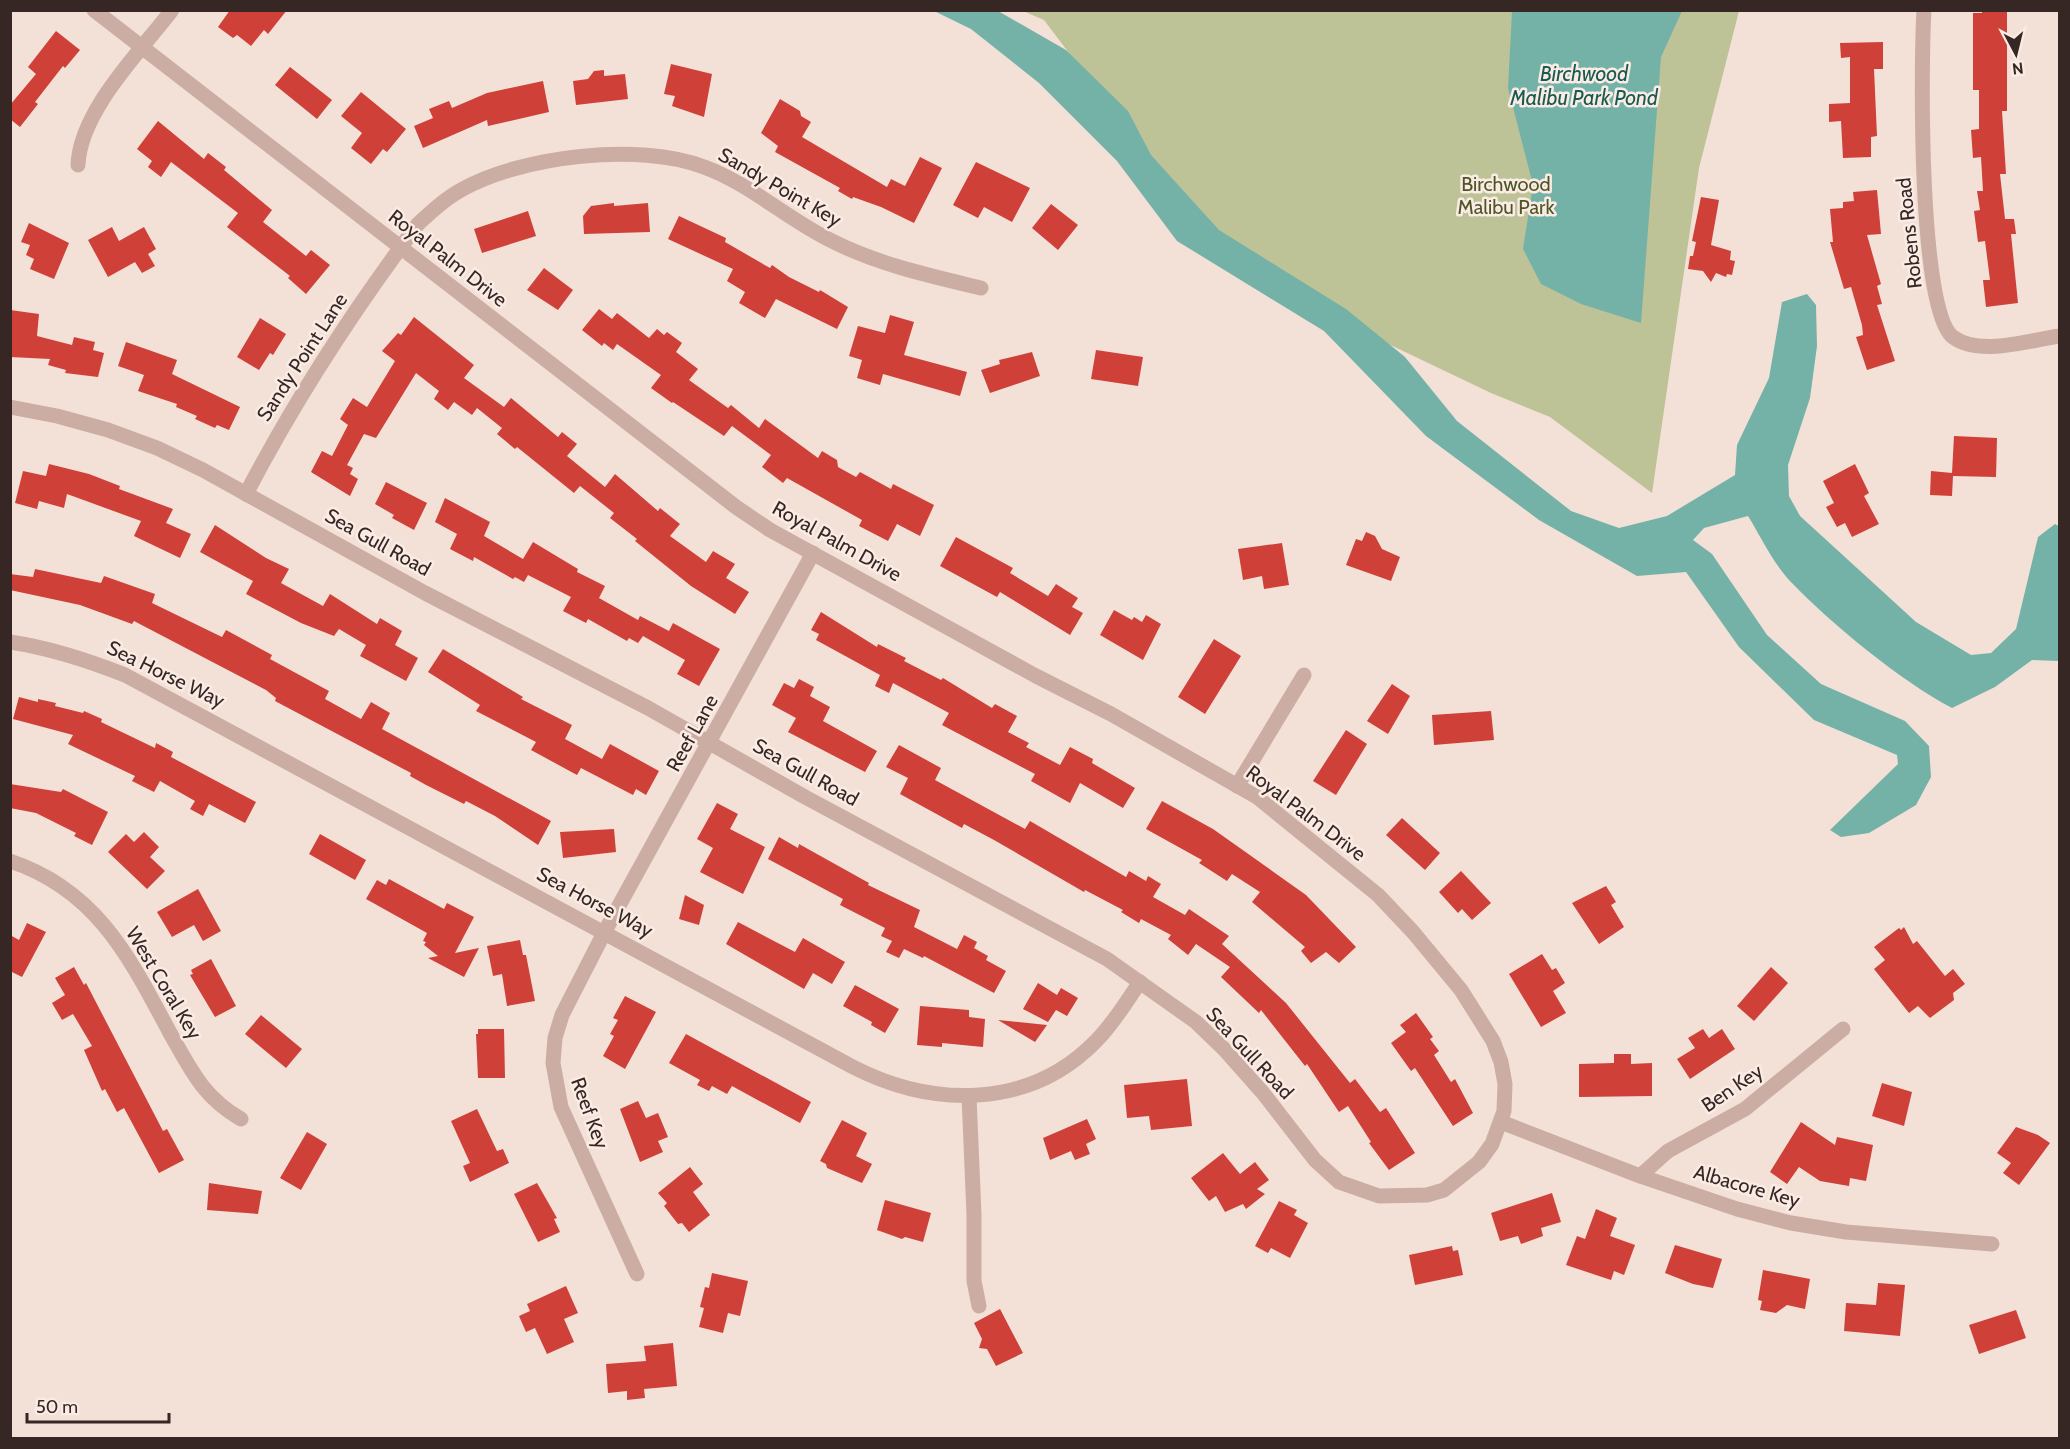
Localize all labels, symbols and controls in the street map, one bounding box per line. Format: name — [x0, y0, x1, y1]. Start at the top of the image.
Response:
north arrow — [1986, 24, 2046, 84]
text: N — [2011, 58, 2025, 79]
water label: Birchwood Malibu Park Pond — [1509, 61, 1659, 110]
street label: Sandy Point Key — [714, 142, 846, 232]
park label: Birchwood Malibu Park — [1458, 172, 1554, 219]
street label: Robens Road — [1891, 176, 1927, 290]
street label: Royal Palm Drive — [384, 204, 512, 312]
street label: Sandy Point Lane — [252, 288, 352, 426]
street label: Royal Palm Drive — [768, 496, 906, 586]
street label: Sea Gull Road — [321, 503, 435, 581]
street label: Sea Horse Way — [103, 635, 229, 713]
street label: Reef Lane — [661, 690, 723, 776]
street label: Sea Gull Road — [749, 733, 863, 811]
street label: Royal Palm Drive — [1241, 760, 1371, 866]
street label: Sea Horse Way — [533, 861, 657, 943]
street label: West Coral Key — [121, 922, 207, 1044]
street label: Sea Gull Road — [1201, 1002, 1299, 1104]
street label: Ben Key — [1697, 1059, 1767, 1117]
street label: Reef Key — [566, 1074, 614, 1152]
street label: Albacore Key — [1691, 1159, 1803, 1213]
scale bar — [27, 1386, 170, 1424]
text: 50 m — [36, 1396, 78, 1418]

